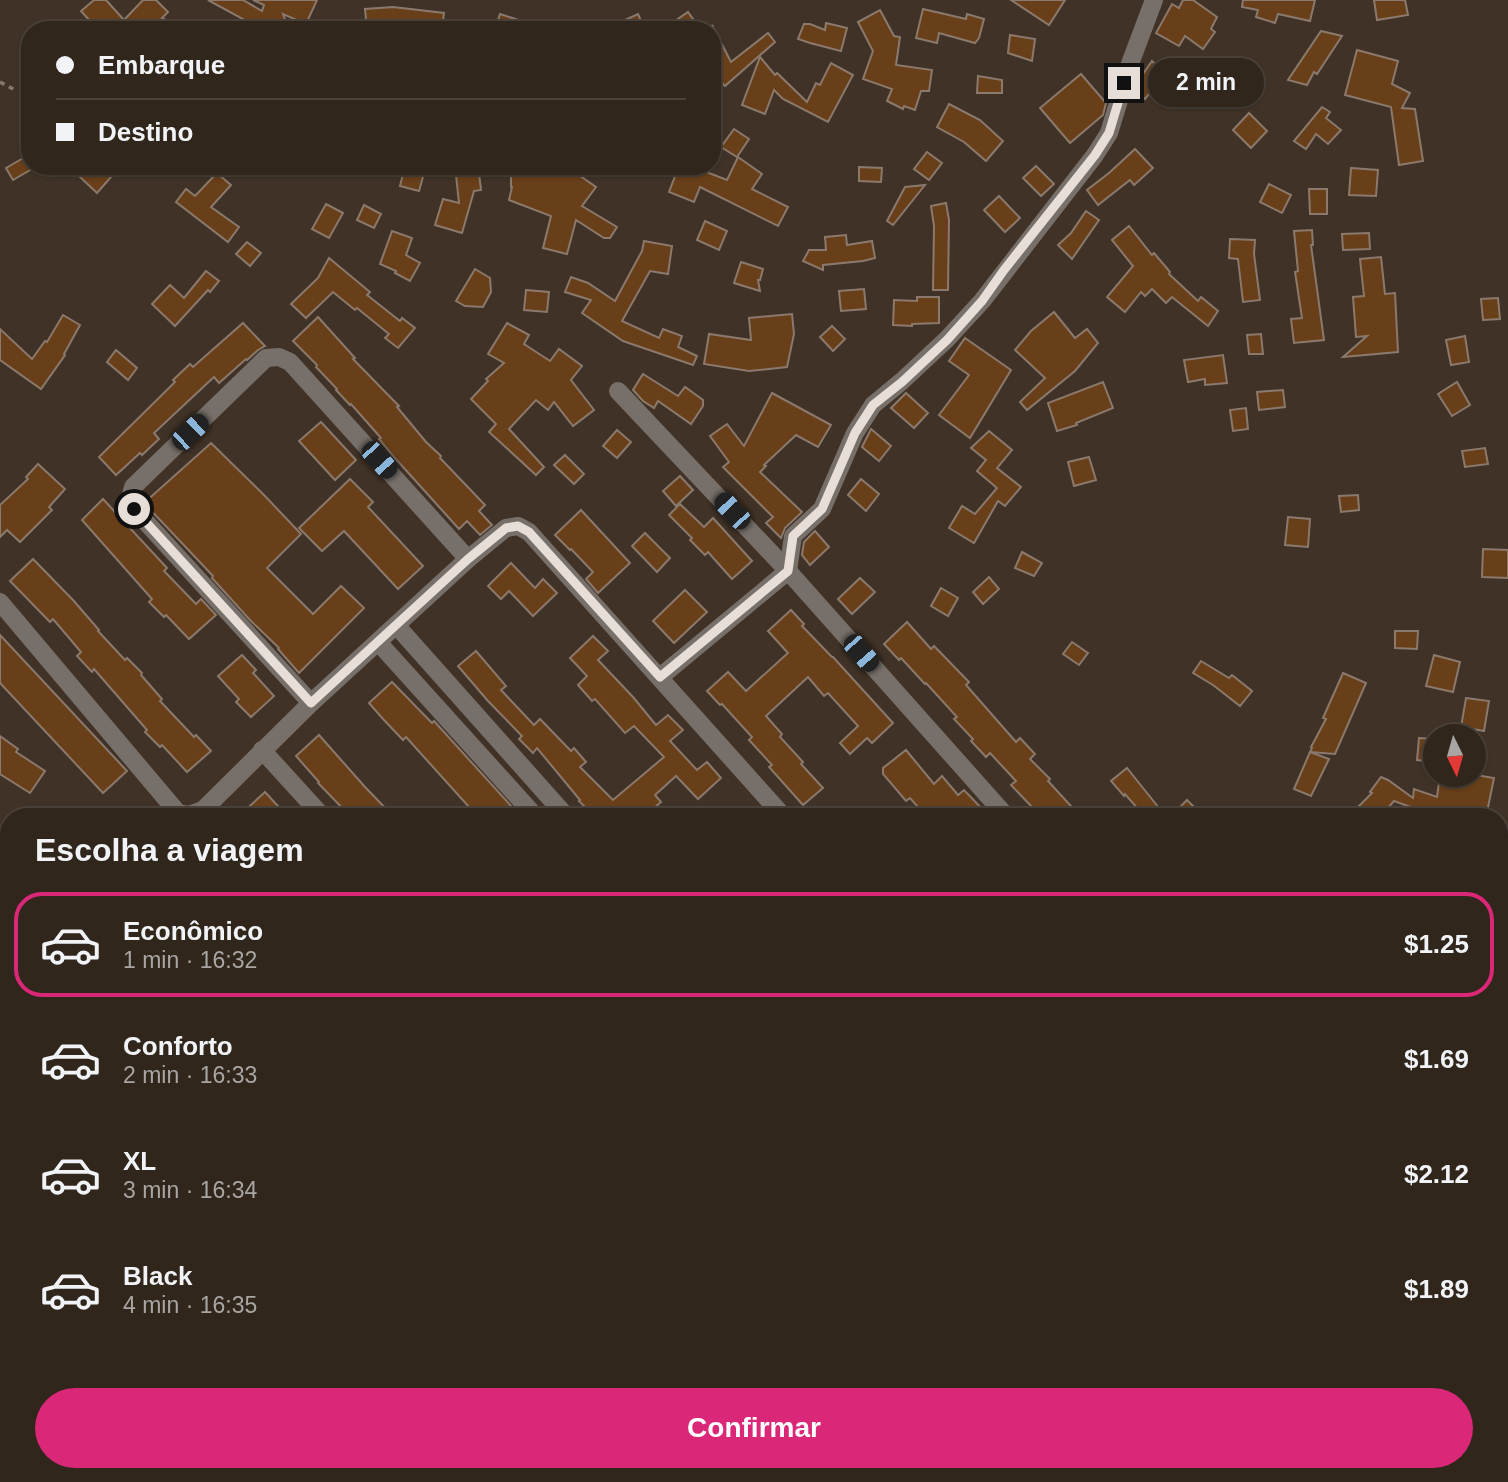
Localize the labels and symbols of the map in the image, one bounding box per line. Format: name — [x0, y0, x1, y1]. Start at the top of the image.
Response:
callout: 2 min — [1148, 58, 1264, 108]
route end — [1108, 67, 1140, 99]
car — [168, 410, 213, 454]
car — [358, 437, 401, 483]
car — [710, 488, 755, 534]
route start — [118, 493, 150, 525]
car — [840, 630, 883, 676]
north arrow — [1423, 724, 1486, 788]

